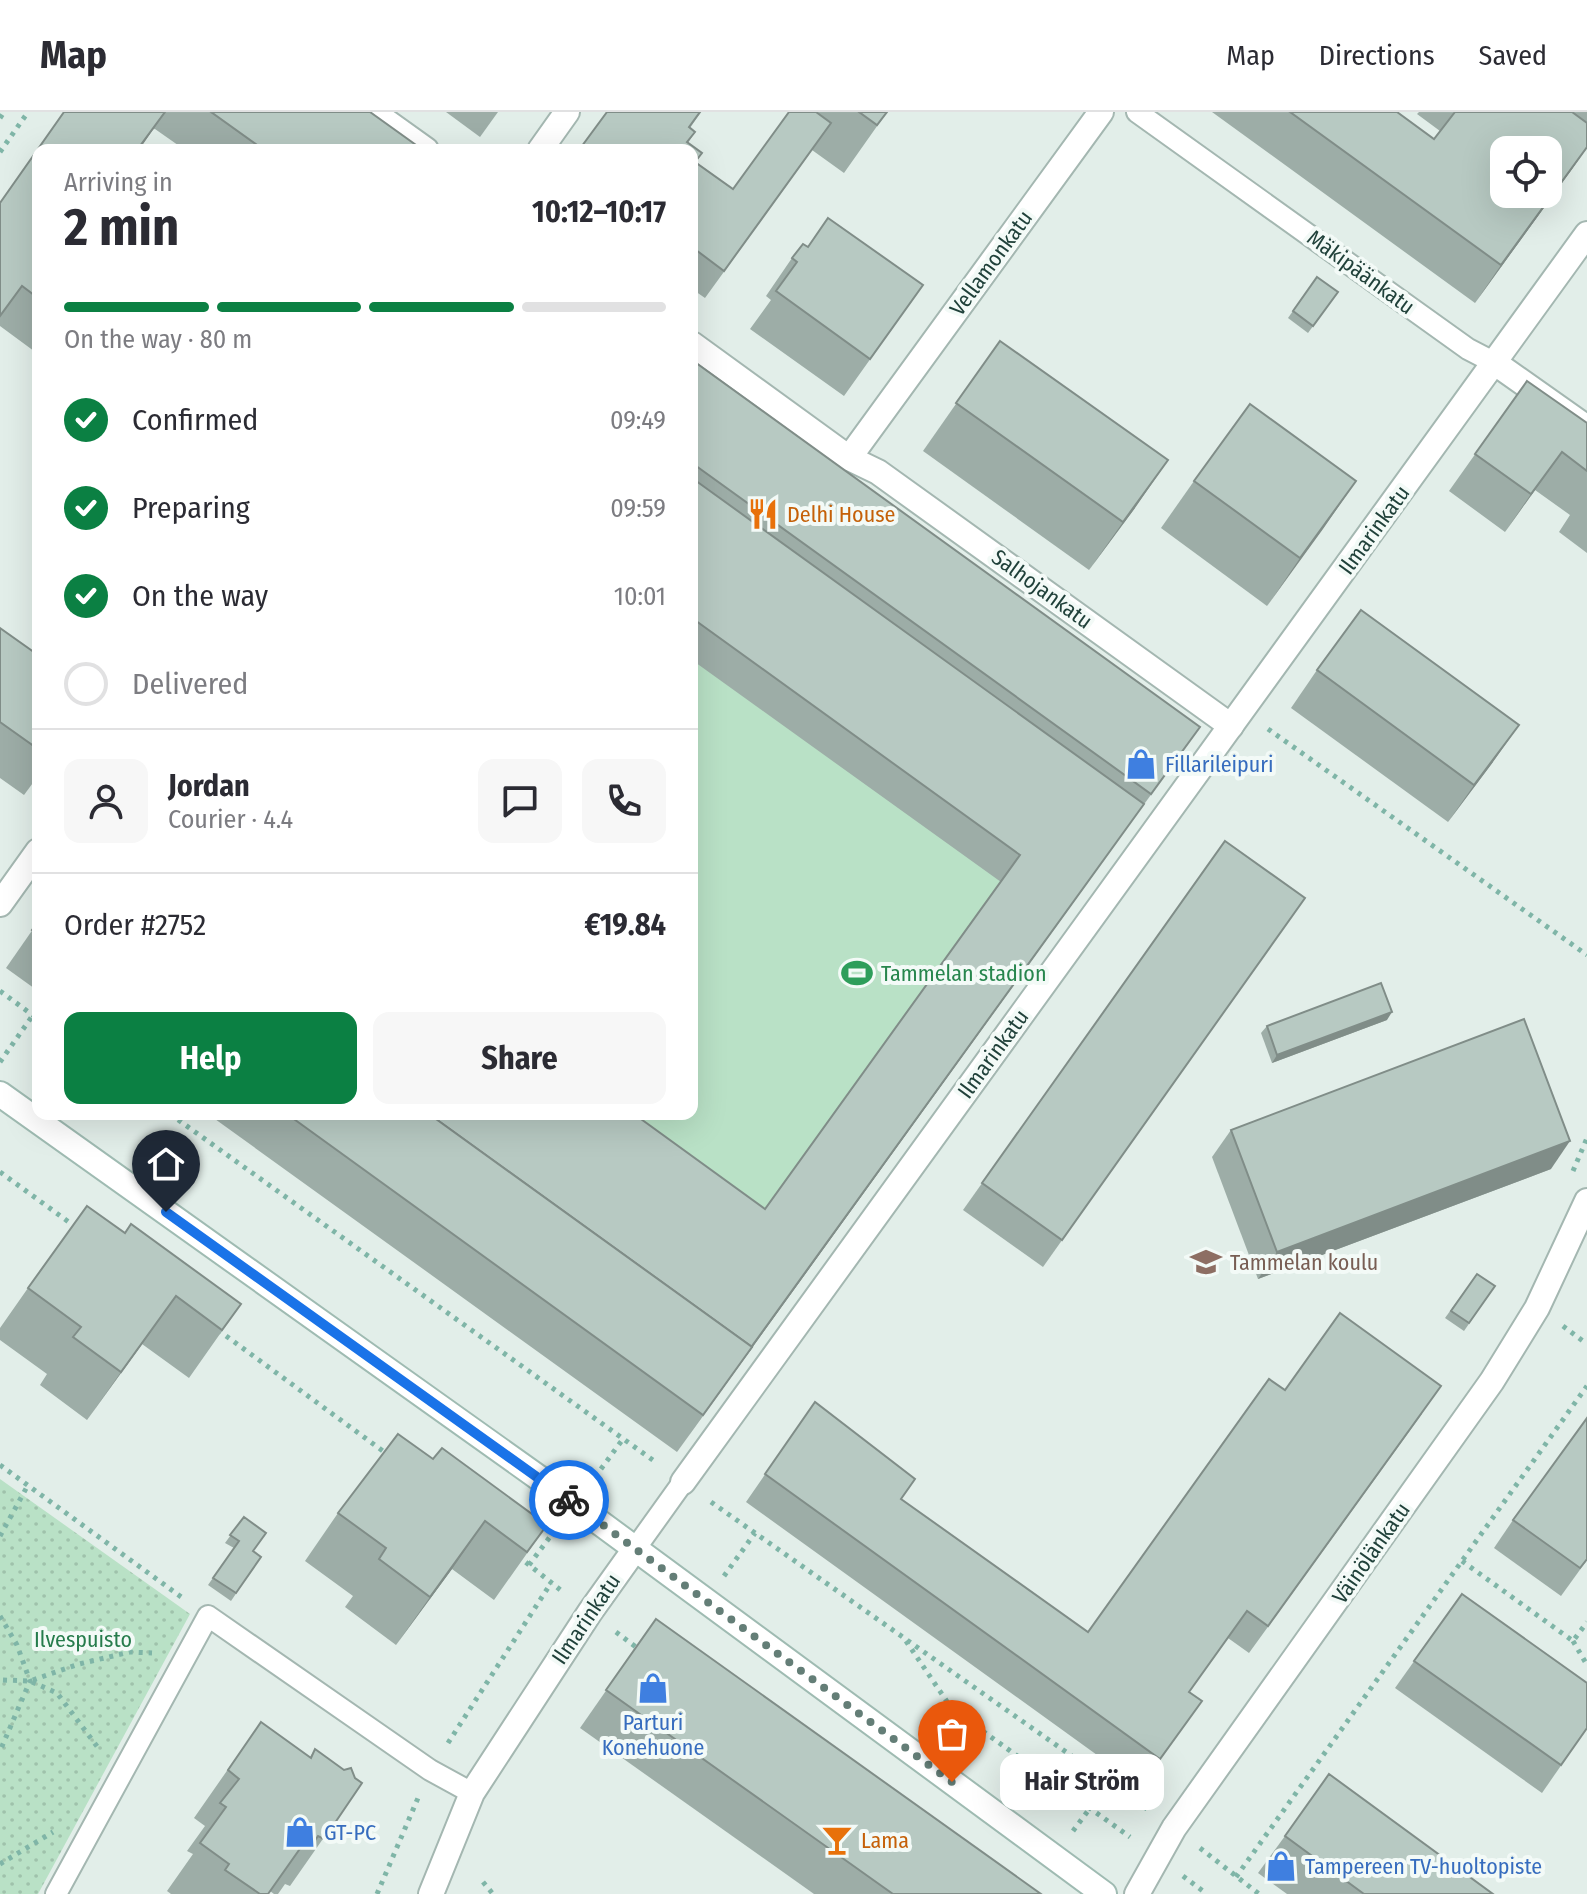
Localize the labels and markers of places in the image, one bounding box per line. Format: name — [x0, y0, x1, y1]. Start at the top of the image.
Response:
restaurant icon: Delhi House — [746, 497, 780, 531]
place label: Delhi House — [787, 501, 895, 528]
shop icon: Fillarileipuri — [1124, 747, 1158, 781]
place label: Fillarileipuri — [1165, 751, 1274, 778]
sports icon: Tammelan stadion — [840, 956, 874, 990]
place label: Tammelan stadion — [881, 960, 1047, 987]
pin — [132, 1130, 200, 1212]
school or university icon: Tammelan koulu — [1189, 1245, 1223, 1279]
place label: Tammelan koulu — [1230, 1249, 1378, 1276]
shop icon: Parturi Konehuone — [636, 1671, 670, 1705]
pin — [918, 1700, 986, 1782]
place label: Parturi Konehuone — [602, 1709, 704, 1761]
callout: Hair Ström — [1000, 1754, 1164, 1810]
shop icon: GT-PC — [283, 1815, 317, 1849]
place label: GT-PC — [324, 1819, 376, 1846]
bar icon: Lama — [820, 1823, 854, 1857]
place label: Lama — [861, 1827, 909, 1854]
shop icon: Tampereen TV-huoltopiste — [1264, 1849, 1298, 1883]
place label: Tampereen TV-huoltopiste — [1305, 1853, 1542, 1880]

